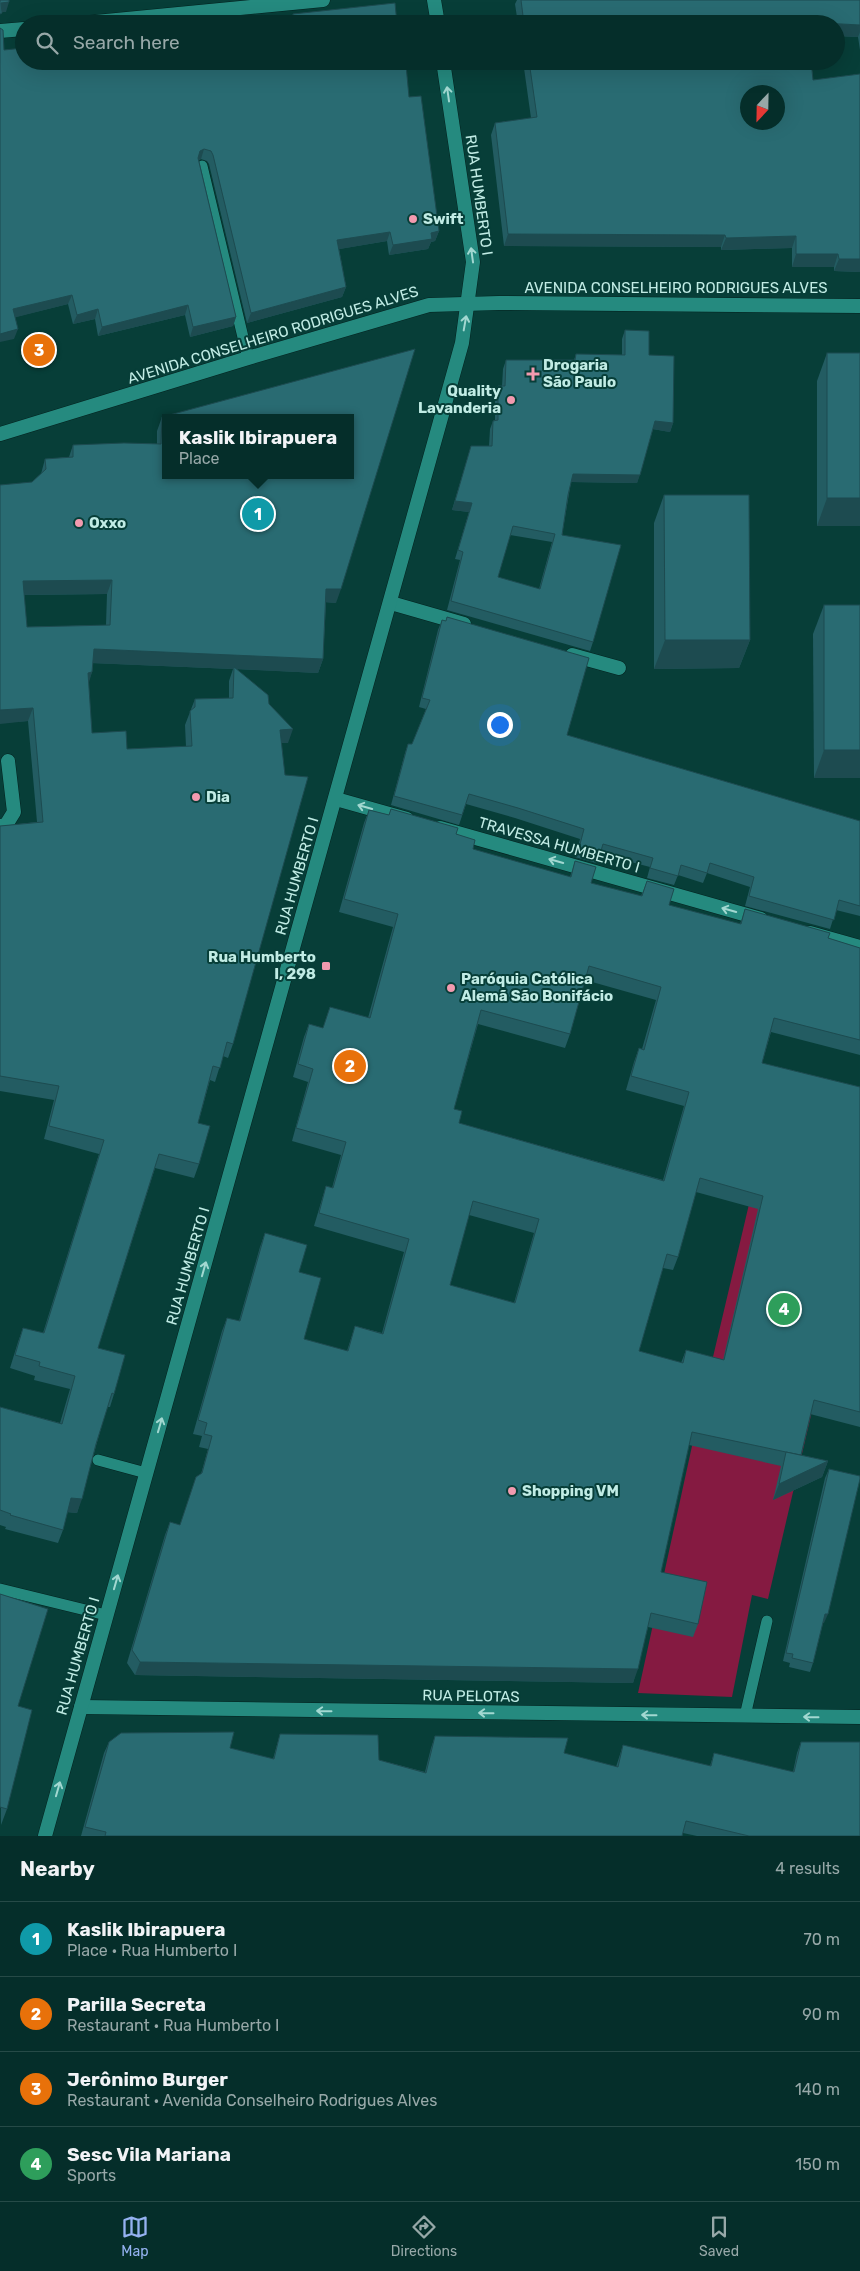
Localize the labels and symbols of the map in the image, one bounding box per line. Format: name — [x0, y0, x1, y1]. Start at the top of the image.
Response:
north arrow — [740, 85, 785, 130]
one-way arrow — [443, 86, 453, 102]
street label: RUA HUMBERTO I — [462, 133, 496, 257]
place label: Swift — [423, 210, 463, 228]
marker: Swift — [407, 213, 419, 225]
one-way arrow — [466, 247, 476, 263]
street label: AVENIDA CONSELHEIRO RODRIGUES ALVES — [524, 279, 828, 297]
street label: AVENIDA CONSELHEIRO RODRIGUES ALVES — [125, 282, 421, 388]
one-way arrow — [461, 316, 471, 332]
pin: 3 — [23, 331, 55, 369]
place label: Drogaria São Paulo — [543, 356, 616, 391]
marker: Drogaria São Paulo — [527, 368, 539, 380]
place label: Quality Lavanderia — [418, 382, 501, 417]
marker: Quality Lavanderia — [505, 394, 517, 406]
pin: 1 — [242, 495, 274, 533]
place label: Oxxo — [89, 514, 126, 532]
marker: Oxxo — [73, 517, 85, 529]
your location — [487, 712, 513, 738]
place label: Dia — [206, 788, 230, 806]
marker: Dia — [190, 791, 202, 803]
one-way arrow — [358, 802, 374, 812]
street label: TRAVESSA HUMBERTO I — [476, 813, 642, 877]
street label: RUA HUMBERTO I — [272, 815, 322, 937]
one-way arrow — [548, 856, 564, 865]
one-way arrow — [721, 904, 737, 914]
place label: Rua Humberto I, 298 — [208, 948, 316, 983]
marker: Rua Humberto I, 298 — [320, 960, 332, 972]
place label: Paróquia Católica Alemã São Bonifácio — [461, 970, 613, 1005]
marker: Paróquia Católica Alemã São Bonifácio — [445, 982, 457, 994]
pin: 2 — [334, 1047, 366, 1085]
street label: RUA HUMBERTO I — [163, 1205, 213, 1327]
one-way arrow — [199, 1261, 209, 1277]
pin: 4 — [768, 1290, 800, 1328]
one-way arrow — [155, 1418, 165, 1434]
place label: Shopping VM — [522, 1482, 619, 1500]
marker: Shopping VM — [506, 1485, 518, 1497]
one-way arrow — [111, 1574, 121, 1590]
street label: RUA HUMBERTO I — [53, 1595, 103, 1717]
street label: RUA PELOTAS — [422, 1686, 520, 1706]
one-way arrow — [316, 1706, 332, 1715]
one-way arrow — [479, 1708, 495, 1718]
one-way arrow — [641, 1710, 658, 1720]
one-way arrow — [804, 1712, 820, 1722]
one-way arrow — [54, 1781, 64, 1797]

